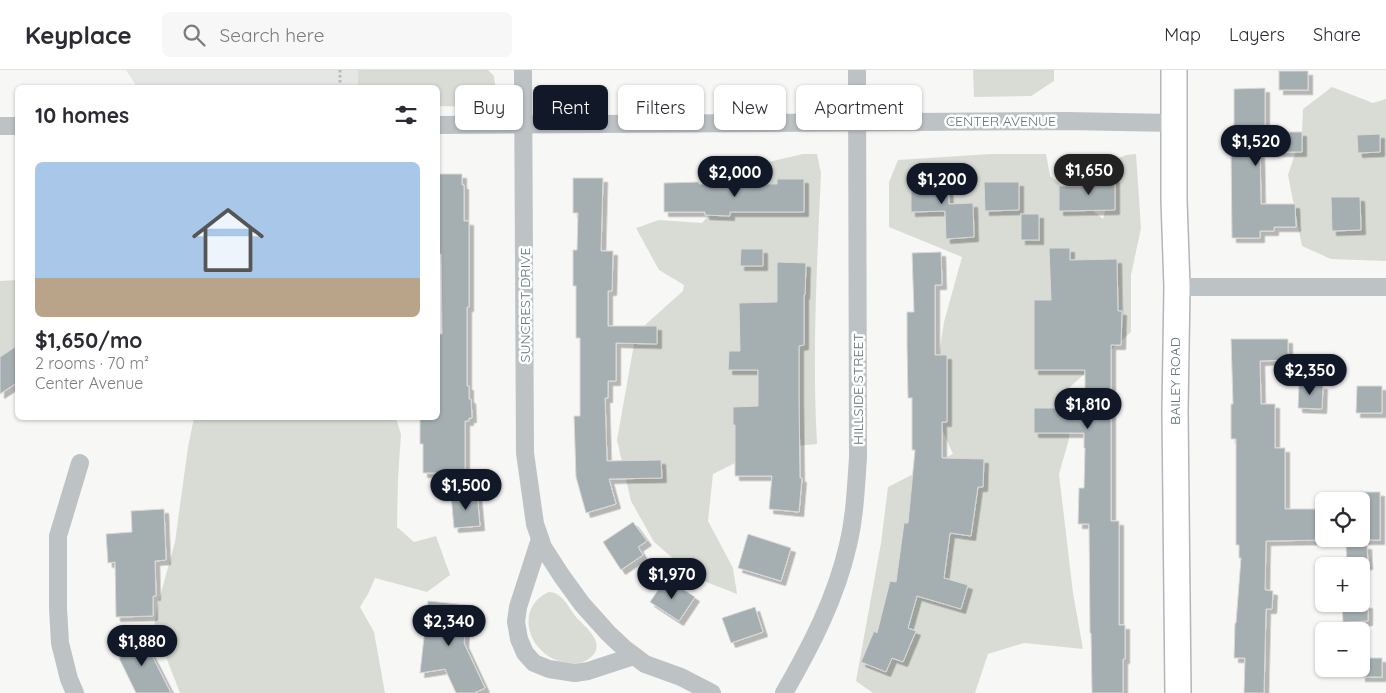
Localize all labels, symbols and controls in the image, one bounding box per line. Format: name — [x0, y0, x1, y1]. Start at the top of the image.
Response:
search box — [162, 12, 512, 57]
text: Keyplace — [25, 20, 132, 50]
icon: search — [180, 21, 208, 49]
text: Search here — [220, 23, 325, 47]
text: Map — [1164, 23, 1201, 46]
text: Layers — [1229, 23, 1285, 46]
text: Share — [1313, 23, 1361, 46]
chip: Buy — [455, 85, 523, 130]
chip: Rent — [533, 85, 608, 130]
chip: Filters — [618, 85, 704, 130]
chip: New — [714, 85, 786, 130]
chip: Apartment — [796, 85, 922, 130]
icon: filters — [392, 101, 420, 129]
text: 10 homes — [35, 102, 129, 128]
street label: CENTER AVENUE — [946, 112, 1056, 130]
pin: $1,520 — [1215, 124, 1297, 167]
text: $1,520 — [1232, 131, 1280, 151]
pin: $1,650 — [1048, 154, 1130, 196]
pin: $2,000 — [694, 156, 776, 198]
text: $1,650 — [1065, 160, 1113, 180]
text: $2,000 — [709, 162, 761, 182]
pin: $1,200 — [901, 162, 983, 205]
text: $1,200 — [918, 169, 966, 189]
icon: home — [183, 195, 273, 285]
street label: SUNCREST DRIVE — [516, 248, 534, 362]
text: $1,650/mo — [35, 327, 142, 353]
street label: HILLSIDE STREET — [849, 333, 867, 445]
street label: BAILEY ROAD — [1166, 337, 1184, 425]
text: 2 rooms · 70 m² — [35, 353, 149, 373]
pin: $2,350 — [1269, 354, 1351, 396]
text: $2,350 — [1285, 360, 1335, 380]
text: Center Avenue — [35, 373, 143, 393]
pin: $1,810 — [1047, 388, 1129, 430]
text: $1,810 — [1066, 394, 1111, 414]
pin: $1,500 — [425, 468, 507, 511]
text: $1,500 — [441, 475, 491, 495]
map controls — [1315, 492, 1370, 677]
button: locate — [1315, 492, 1370, 547]
button: + — [1315, 557, 1370, 612]
pin: $1,970 — [631, 558, 713, 600]
text: $1,970 — [648, 564, 696, 584]
pin: $2,340 — [408, 604, 490, 647]
text: $2,340 — [424, 611, 474, 631]
button: − — [1315, 622, 1370, 677]
pin: $1,880 — [101, 624, 183, 667]
text: $1,880 — [118, 631, 166, 651]

